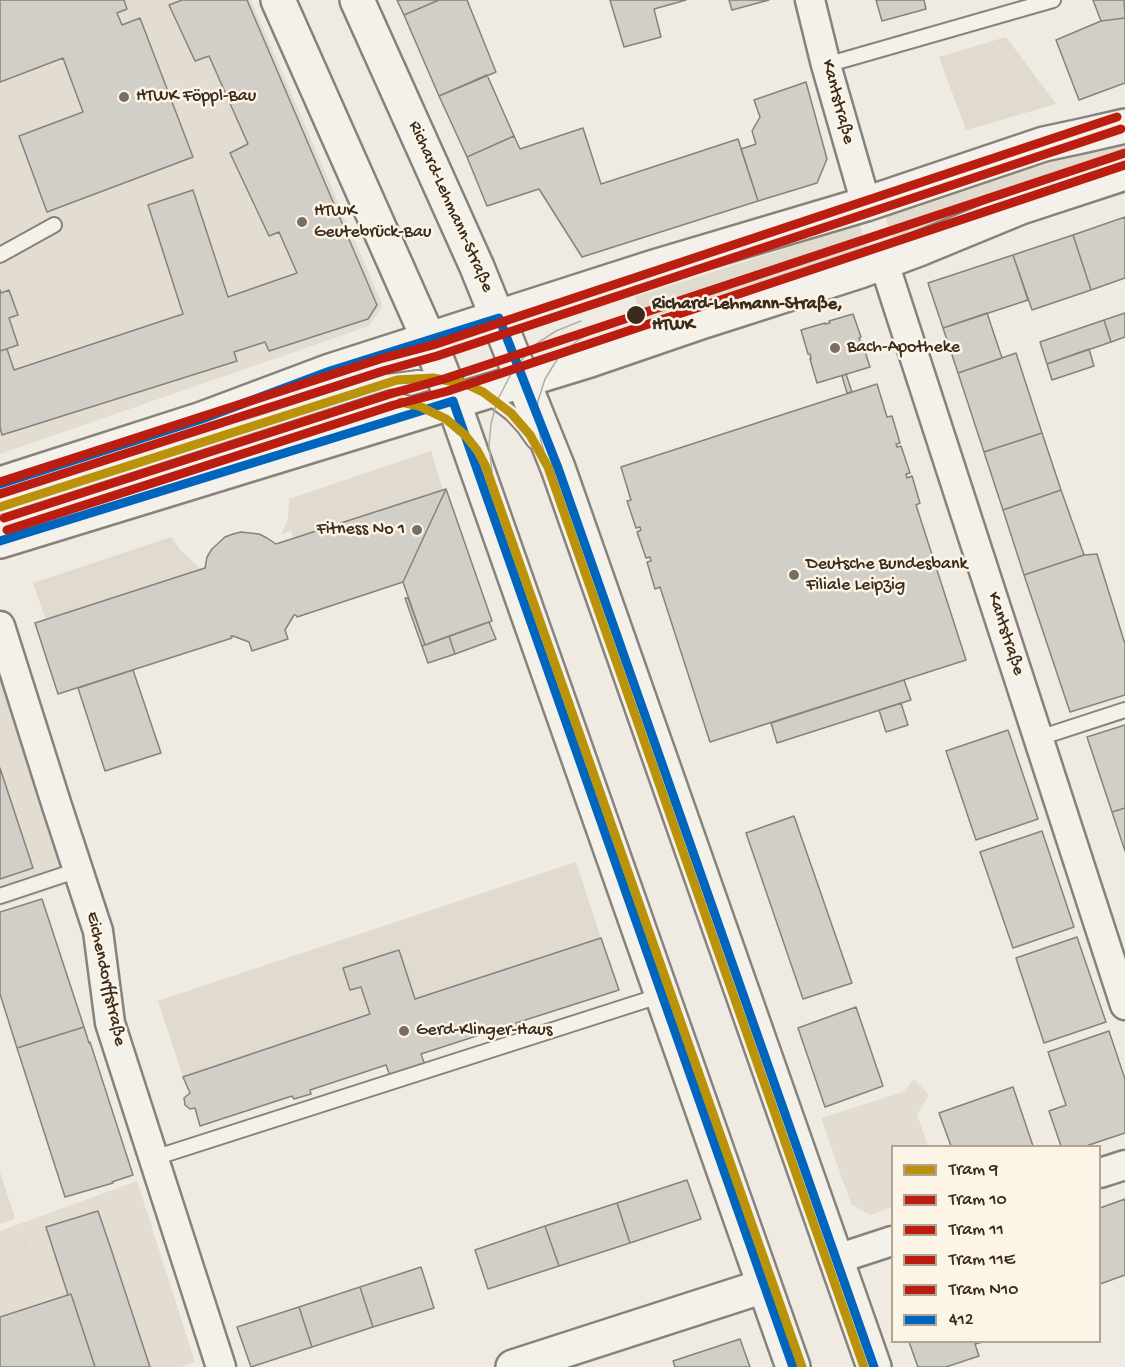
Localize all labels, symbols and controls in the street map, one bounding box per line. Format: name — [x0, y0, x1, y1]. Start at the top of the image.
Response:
street label: Kantstraße — [815, 57, 859, 147]
place label: HTWK Föppl-Bau — [136, 86, 256, 108]
marker: HTWK Föppl-Bau — [117, 90, 131, 104]
street label: Richard-Lehmann-Straße — [402, 118, 498, 296]
place label: HTWK Geutebrück-Bau — [314, 201, 431, 244]
marker: HTWK Geutebrück-Bau — [295, 215, 309, 229]
place label: Richard-Lehmann-Straße, HTWK — [652, 294, 843, 336]
marker: Richard-Lehmann-Straße, HTWK — [625, 304, 647, 326]
place label: Bach-Apotheke — [847, 337, 960, 359]
marker: Bach-Apotheke — [828, 341, 842, 355]
place label: Fitness No 1 — [317, 519, 405, 541]
marker: Fitness No 1 — [410, 523, 424, 537]
place label: Deutsche Bundesbank Filiale Leipzig — [806, 554, 968, 596]
marker: Deutsche Bundesbank Filiale Leipzig — [787, 568, 801, 582]
street label: Kantstraße — [981, 590, 1029, 678]
street label: Eichendorffstraße — [80, 910, 130, 1048]
place label: Gerd-Klinger-Haus — [416, 1020, 552, 1042]
marker: Gerd-Klinger-Haus — [397, 1024, 411, 1038]
legend — [891, 1145, 1101, 1343]
text: Tram 9 — [949, 1160, 998, 1181]
text: Tram 10 — [949, 1190, 1007, 1211]
text: Tram 11 — [949, 1220, 1004, 1241]
text: Tram 11E — [949, 1250, 1015, 1271]
text: Tram N10 — [949, 1280, 1019, 1301]
text: 412 — [949, 1310, 974, 1331]

